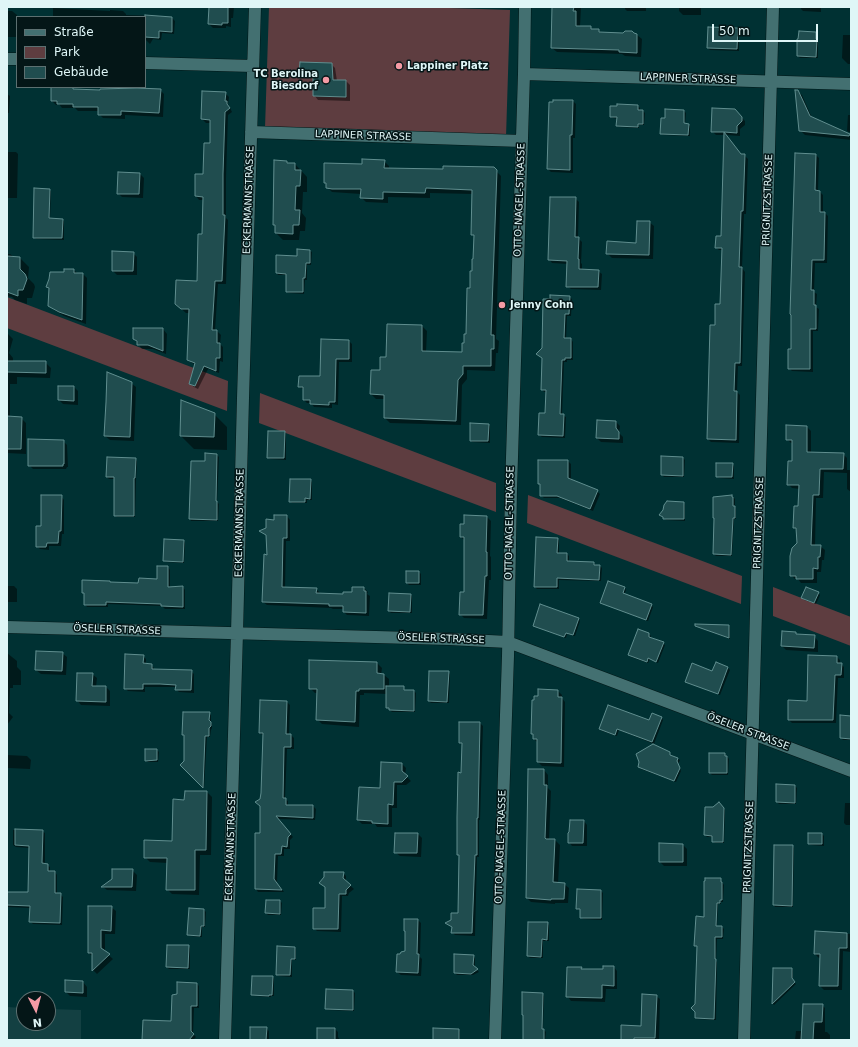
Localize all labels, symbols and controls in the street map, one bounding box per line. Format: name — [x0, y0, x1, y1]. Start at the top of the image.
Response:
legend — [16, 16, 146, 88]
scale bar — [714, 16, 820, 42]
text: 50 m — [719, 24, 750, 38]
text: Straße — [54, 25, 94, 39]
text: Park — [54, 45, 80, 59]
place label: Lappiner Platz — [407, 60, 488, 72]
marker: Lappiner Platz — [394, 61, 404, 71]
text: Gebäude — [54, 65, 108, 79]
place label: TC Berolina Biesdorf — [253, 68, 318, 92]
street label: LAPPINER STRASSE — [640, 71, 736, 87]
marker: TC Berolina Biesdorf — [321, 75, 331, 85]
street label: LAPPINER STRASSE — [315, 128, 411, 144]
street label: OTTO-NAGEL-STRASSE — [512, 143, 528, 257]
street label: ECKERMANNSTRASSE — [241, 146, 257, 254]
street label: PRIGNITZSTRASSE — [760, 154, 776, 246]
place label: Jenny Cohn — [510, 299, 573, 311]
marker: Jenny Cohn — [497, 300, 507, 310]
street label: OTTO-NAGEL-STRASSE — [503, 466, 517, 580]
street label: ECKERMANNSTRASSE — [233, 469, 247, 577]
street label: PRIGNITZSTRASSE — [751, 477, 767, 569]
street label: ÖSELER STRASSE — [73, 622, 161, 638]
street label: ÖSELER STRASSE — [397, 631, 485, 647]
street label: ÖSELER STRASSE — [705, 711, 791, 753]
street label: OTTO-NAGEL-STRASSE — [493, 790, 509, 904]
street label: ECKERMANNSTRASSE — [223, 793, 239, 901]
street label: PRIGNITZSTRASSE — [741, 801, 757, 893]
north arrow — [16, 991, 56, 1031]
text: N — [32, 1015, 42, 1029]

